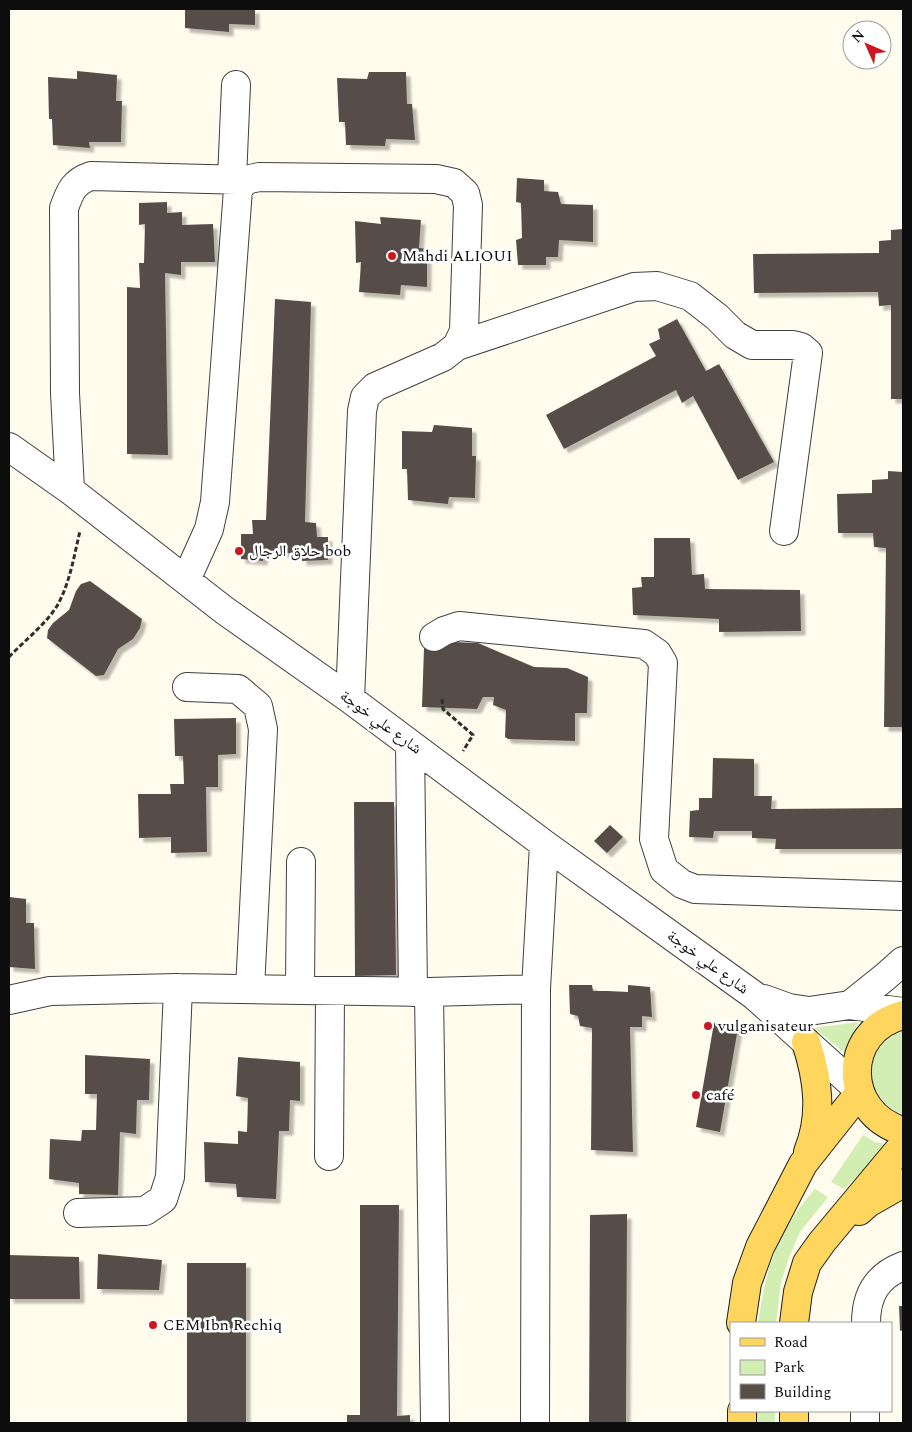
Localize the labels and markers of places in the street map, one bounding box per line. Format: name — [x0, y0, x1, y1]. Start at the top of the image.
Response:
place label: Mahdi ALIOUI — [402, 244, 512, 268]
marker: Mahdi ALIOUI — [386, 250, 398, 262]
place label: حلاق الرجال bob — [249, 539, 351, 563]
marker: حلاق الرجال bob — [233, 545, 245, 557]
place label: vulganisateur — [717, 1014, 813, 1038]
marker: vulganisateur — [702, 1020, 714, 1032]
place label: café — [706, 1083, 735, 1107]
marker: café — [690, 1089, 702, 1101]
place label: CEM Ibn Rechiq — [163, 1313, 282, 1337]
marker: CEM Ibn Rechiq — [147, 1319, 159, 1331]

